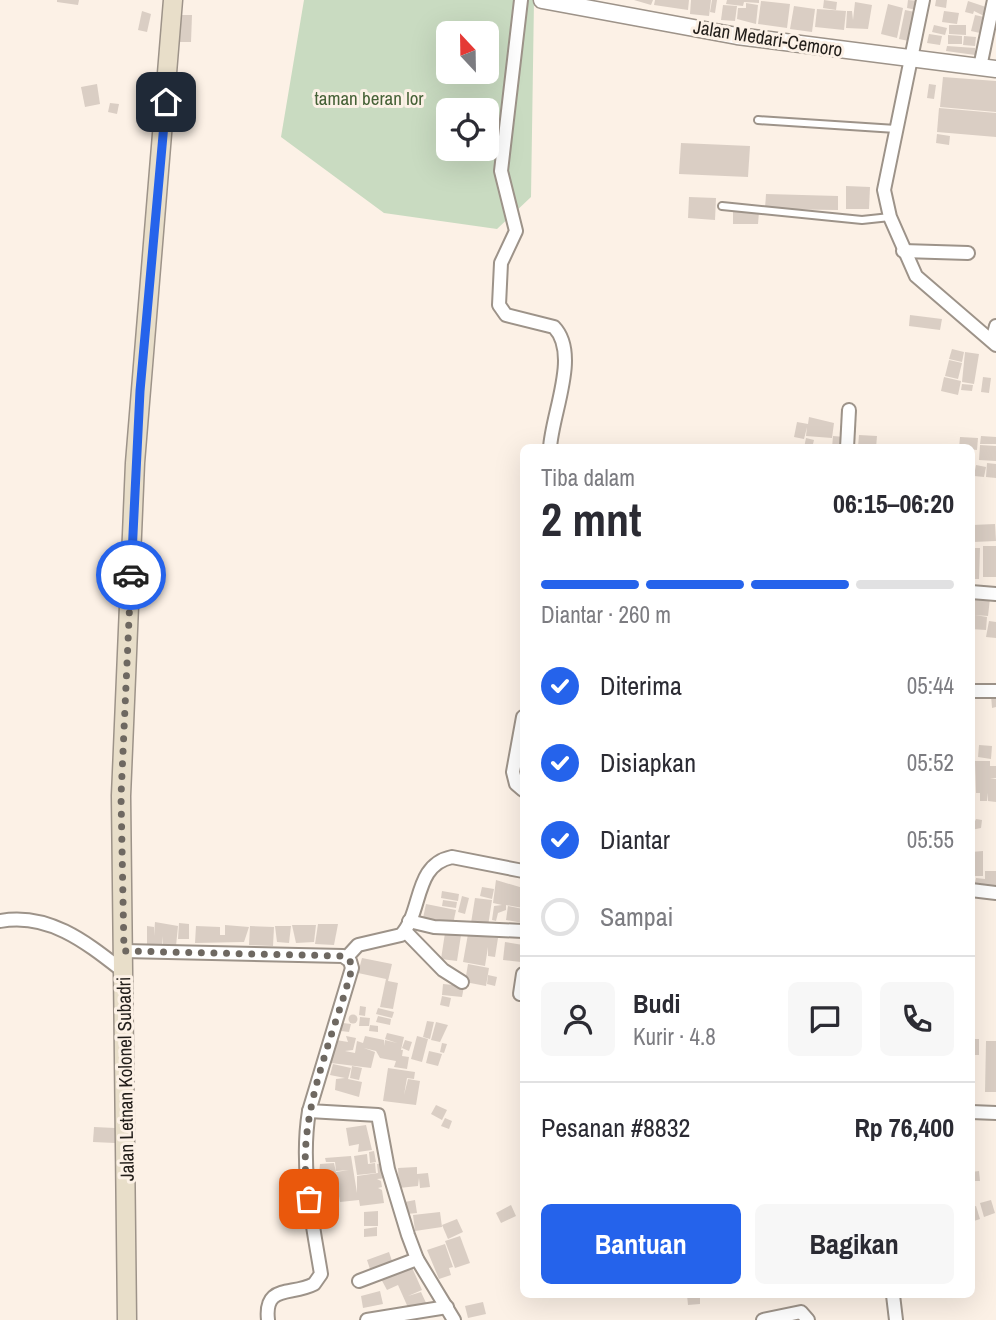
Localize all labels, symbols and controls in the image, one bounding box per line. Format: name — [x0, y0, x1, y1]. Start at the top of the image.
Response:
street label: Jalan Medari-Cemoro — [692, 13, 844, 63]
north arrow — [436, 21, 499, 84]
map controls — [436, 21, 499, 161]
pin — [136, 72, 196, 132]
icon: home — [147, 83, 185, 121]
park label: taman beran lor — [314, 85, 424, 111]
button: locate — [436, 98, 499, 161]
text: Tiba dalam — [541, 462, 635, 493]
text: 06:15–06:20 — [833, 486, 954, 521]
text: 2 mnt — [541, 488, 642, 550]
courier — [96, 540, 166, 610]
icon: car — [112, 556, 150, 594]
text: Diantar · 260 m — [541, 599, 671, 630]
icon: check — [541, 667, 579, 705]
text: Diterima — [600, 668, 682, 703]
text: 05:44 — [907, 670, 954, 701]
icon: check — [541, 744, 579, 782]
text: Disiapkan — [600, 745, 696, 780]
text: 05:52 — [907, 747, 954, 778]
icon: check — [541, 821, 579, 859]
text: Diantar — [600, 822, 670, 857]
text: 05:55 — [907, 824, 954, 855]
text: Sampai — [600, 899, 673, 934]
street label: Jalan Letnan Kolonel Subadri — [110, 977, 140, 1181]
button: person — [541, 982, 615, 1056]
button: chat — [788, 982, 862, 1056]
button: phone — [880, 982, 954, 1056]
text: Budi — [633, 986, 680, 1021]
text: Kurir · 4.8 — [633, 1021, 716, 1052]
text: Pesanan #8832 — [541, 1110, 690, 1145]
text: Rp 76,400 — [854, 1110, 954, 1145]
pin — [279, 1169, 339, 1229]
icon: bag — [290, 1180, 328, 1218]
button: Bantuan — [541, 1204, 741, 1284]
button: Bagikan — [755, 1204, 954, 1284]

